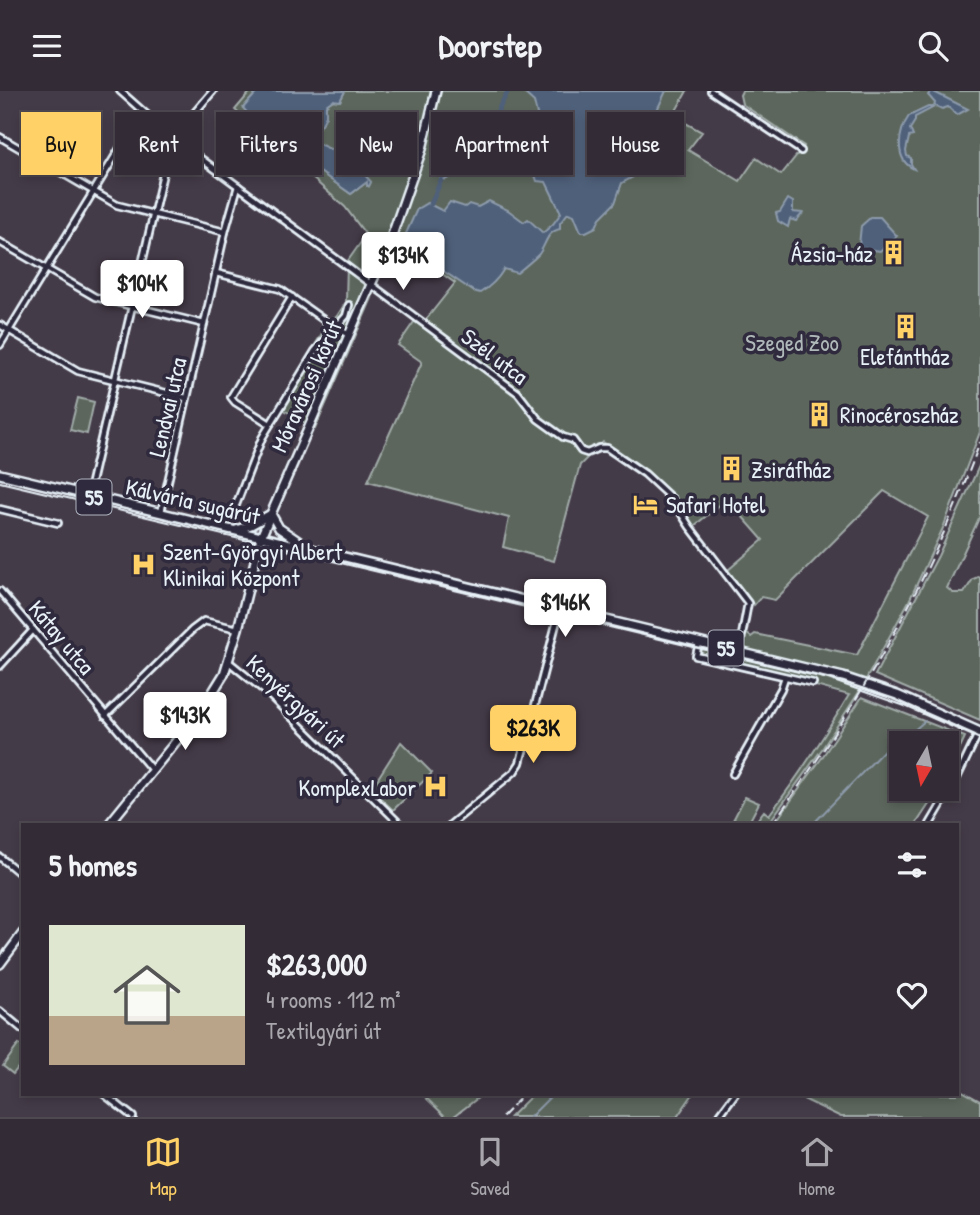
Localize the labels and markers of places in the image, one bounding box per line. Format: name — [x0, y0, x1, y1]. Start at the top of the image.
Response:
pin: $134K — [354, 233, 452, 292]
place label: Ázsia-ház — [791, 238, 873, 269]
building icon: Ázsia-ház — [879, 239, 907, 267]
pin: $104K — [93, 261, 191, 320]
building icon: Elefántház — [891, 312, 919, 340]
place label: Elefántház — [860, 341, 950, 372]
place label: Rinocéroszház — [840, 399, 959, 430]
building icon: Rinocéroszház — [806, 400, 834, 428]
place label: Zsiráfház — [751, 454, 831, 485]
building icon: Zsiráfház — [717, 455, 745, 483]
place label: Safari Hotel — [666, 489, 766, 520]
hotel icon: Safari Hotel — [632, 490, 660, 518]
place label: Szent-Györgyi Albert Klinikai Központ — [163, 536, 343, 593]
hospital icon: Szent-Györgyi Albert Klinikai Központ — [129, 550, 157, 578]
pin: $146K — [516, 580, 614, 639]
pin: $143K — [136, 693, 234, 752]
pin: $263K — [484, 705, 582, 765]
place label: KomplexLabor — [298, 772, 416, 803]
hospital icon: KomplexLabor — [422, 773, 450, 801]

